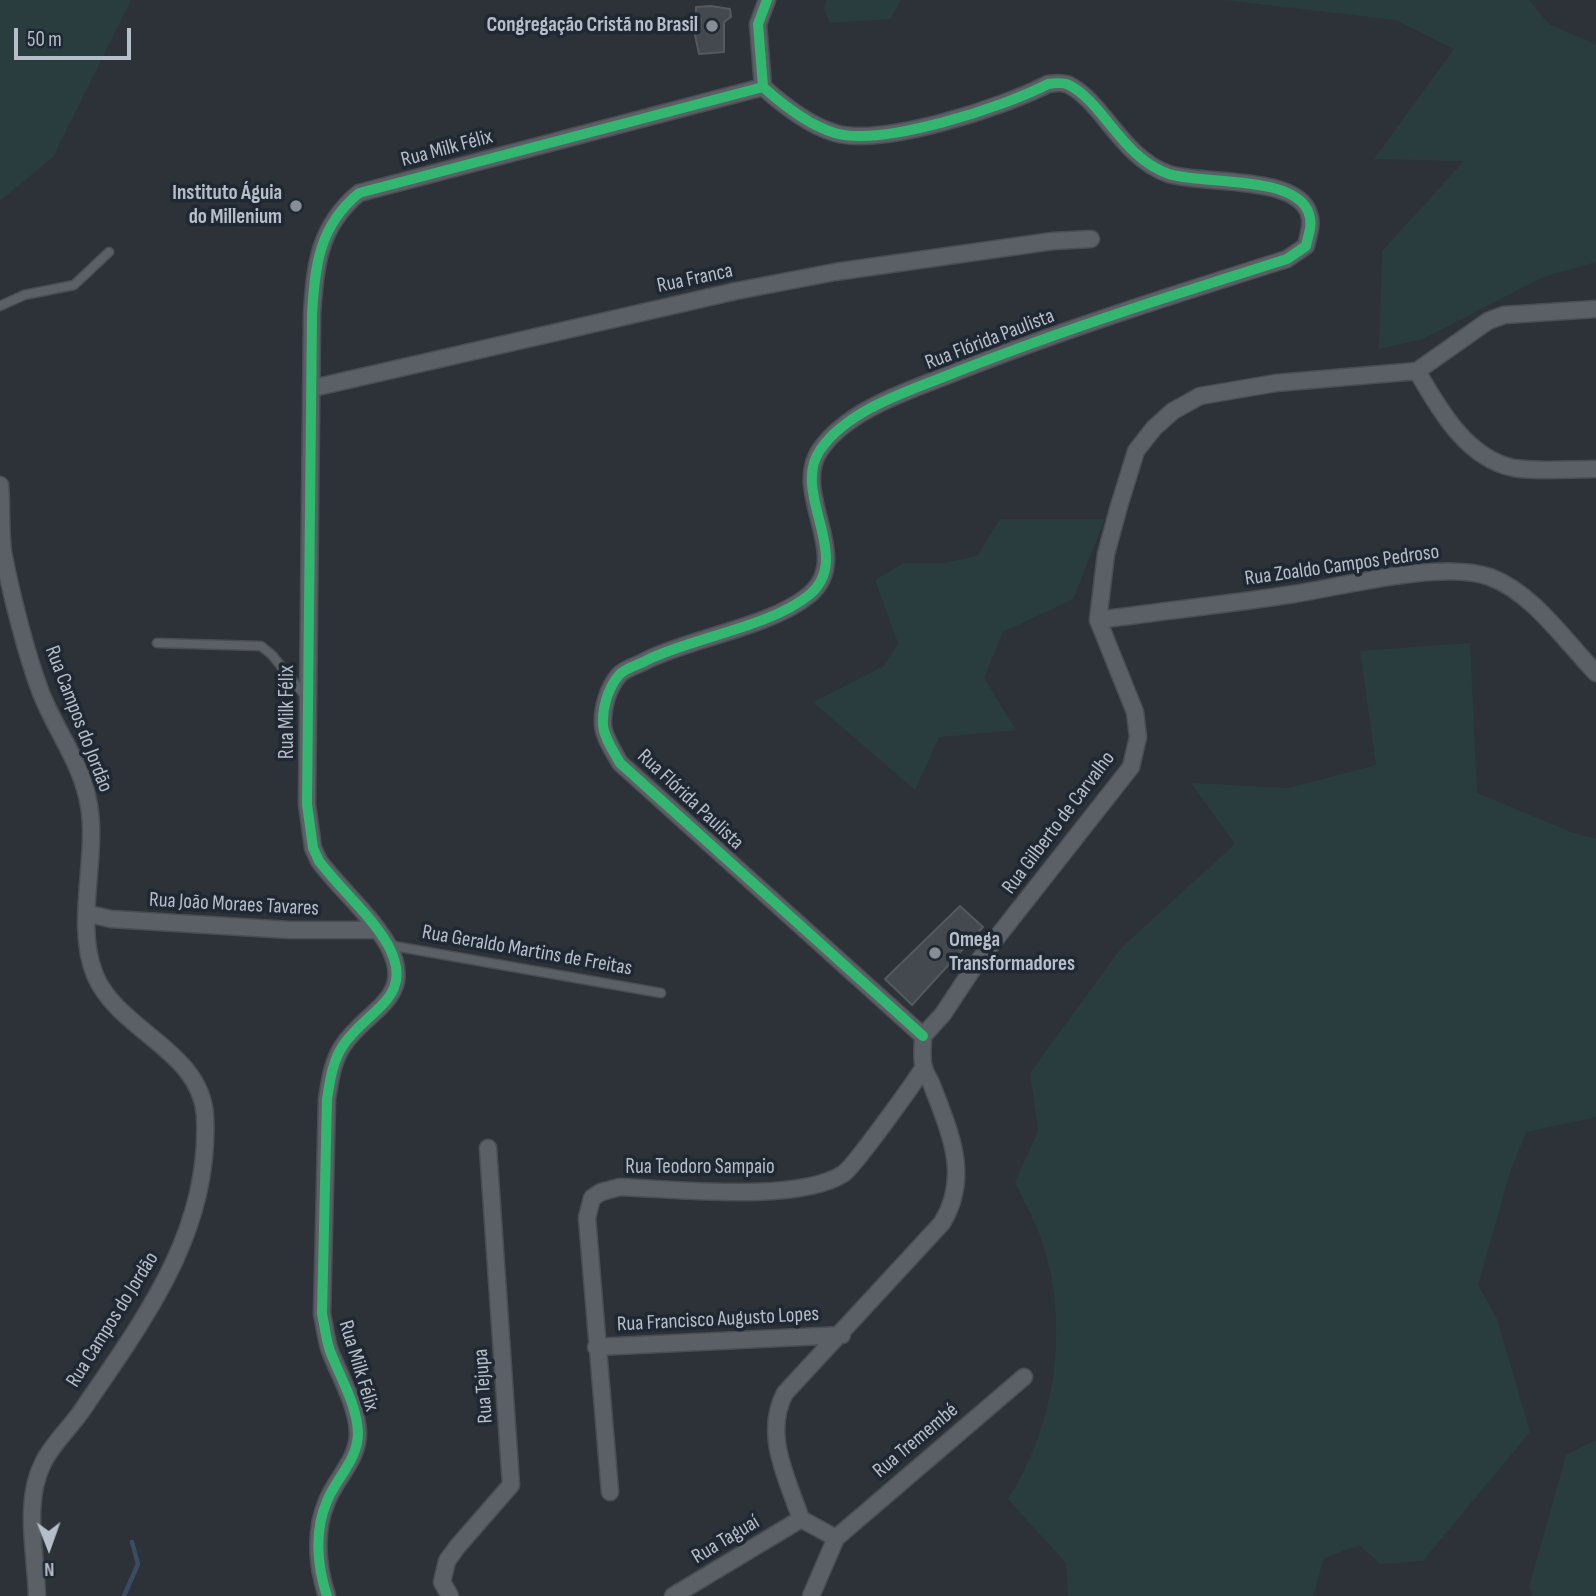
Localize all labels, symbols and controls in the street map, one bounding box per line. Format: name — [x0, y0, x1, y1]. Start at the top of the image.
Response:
place label: Congregação Cristã no Brasil — [486, 13, 698, 39]
scale bar — [18, 14, 135, 58]
marker: Congregação Cristã no Brasil — [704, 18, 720, 34]
text: 50 m — [27, 27, 62, 52]
street label: Rua Milk Félix — [398, 125, 496, 173]
place label: Instituto Águia do Millenium — [172, 181, 282, 231]
marker: Instituto Águia do Millenium — [288, 198, 304, 214]
street label: Rua Franca — [655, 259, 735, 299]
street label: Rua Flórida Paulista — [922, 304, 1058, 376]
street label: Rua Zoaldo Campos Pedroso — [1243, 540, 1441, 592]
street label: Rua Campos do Jordão — [39, 642, 117, 796]
street label: Rua Milk Félix — [275, 665, 301, 759]
street label: Rua Flórida Paulista — [632, 744, 748, 856]
street label: Rua Gilberto de Carvalho — [997, 747, 1121, 899]
street label: Rua João Moraes Tavares — [148, 888, 320, 922]
street label: Rua Geraldo Martins de Freitas — [420, 920, 634, 982]
place label: Omega Transformadores — [949, 928, 1075, 978]
marker: Omega Transformadores — [927, 945, 943, 961]
street label: Rua Teodoro Sampaio — [625, 1155, 775, 1181]
street label: Rua Campos do Jordão — [61, 1248, 165, 1392]
street label: Rua Francisco Augusto Lopes — [616, 1302, 820, 1338]
street label: Rua Milk Félix — [332, 1317, 384, 1415]
street label: Rua Tejupa — [469, 1348, 499, 1424]
street label: Rua Tremembé — [868, 1398, 964, 1484]
street label: Rua Taguaí — [688, 1510, 764, 1570]
north arrow — [14, 1512, 84, 1582]
text: N — [44, 1557, 55, 1580]

